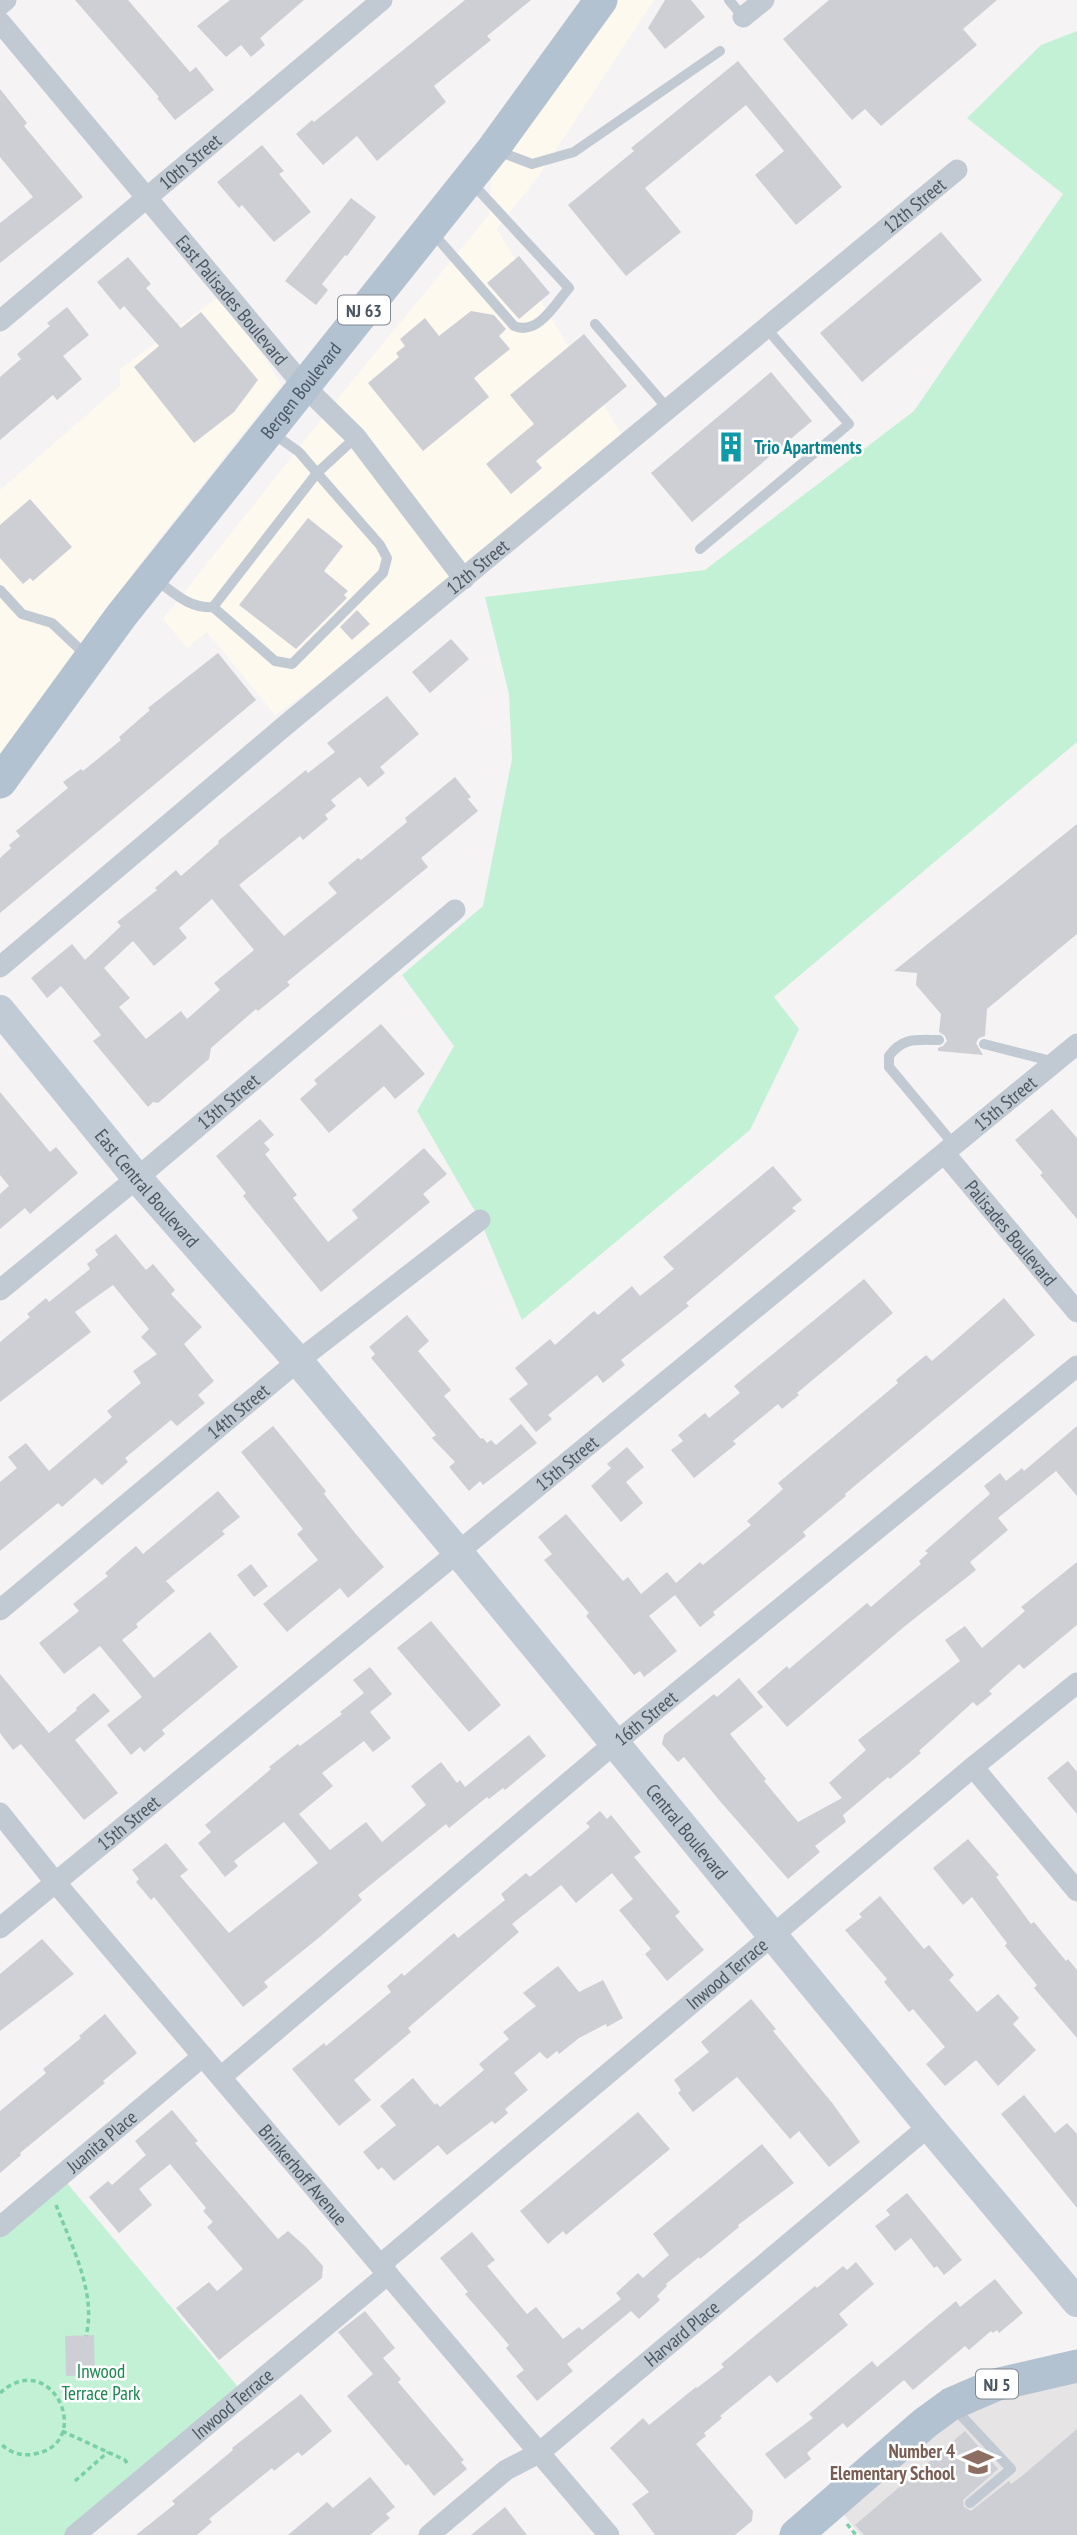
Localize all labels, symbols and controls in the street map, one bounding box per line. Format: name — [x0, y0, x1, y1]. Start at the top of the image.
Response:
street label: 10th Street — [154, 128, 227, 194]
street label: 12th Street — [878, 172, 951, 238]
street label: East Palisades Boulevard — [171, 230, 293, 370]
road number: NJ 63 — [338, 296, 390, 324]
street label: Bergen Boulevard — [255, 337, 346, 443]
building icon: Trio Apartments — [714, 430, 748, 464]
place label: Trio Apartments — [754, 435, 862, 459]
street label: 12th Street — [441, 533, 514, 600]
street label: 13th Street — [192, 1068, 265, 1134]
street label: 15th Street — [969, 1070, 1042, 1136]
street label: East Central Boulevard — [90, 1124, 204, 1252]
street label: Palisades Boulevard — [960, 1175, 1062, 1291]
street label: 14th Street — [202, 1378, 275, 1444]
street label: 15th Street — [530, 1430, 603, 1496]
street label: 16th Street — [609, 1685, 682, 1751]
street label: Central Boulevard — [641, 1779, 733, 1884]
street label: 15th Street — [92, 1789, 165, 1855]
street label: Inwood Terrace — [681, 1933, 773, 2015]
street label: Juanita Place — [61, 2105, 142, 2178]
street label: Brinkerhoff Avenue — [254, 2119, 353, 2230]
street label: Harvard Place — [639, 2295, 724, 2372]
park label: Inwood Terrace Park — [62, 2359, 141, 2405]
street label: Inwood Terrace — [187, 2363, 278, 2445]
road number: NJ 5 — [976, 2370, 1018, 2398]
place label: Number 4 Elementary School — [830, 2439, 955, 2485]
school or university icon: Number 4 Elementary School — [961, 2445, 995, 2479]

